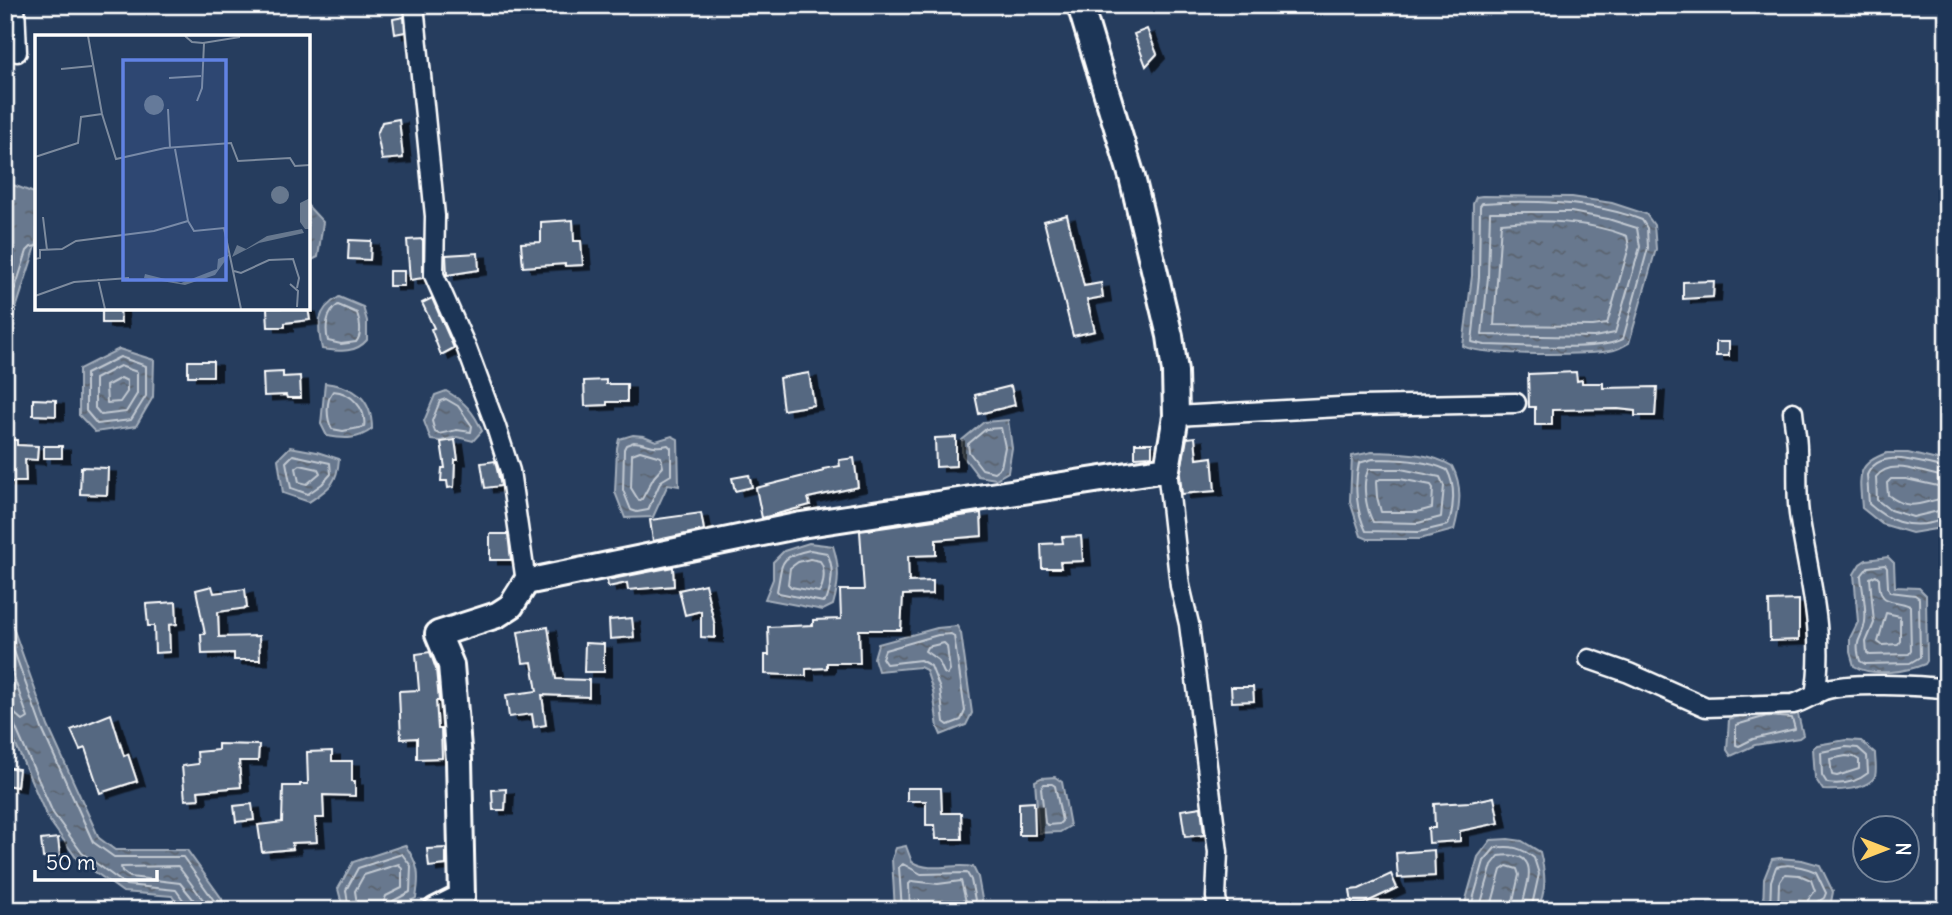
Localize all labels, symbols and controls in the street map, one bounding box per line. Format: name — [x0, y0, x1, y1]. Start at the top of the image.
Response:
inset map — [35, 35, 310, 310]
north arrow — [1850, 814, 1920, 884]
scale bar — [35, 838, 158, 882]
text: N — [1891, 842, 1915, 856]
text: 50 m — [46, 849, 95, 876]

